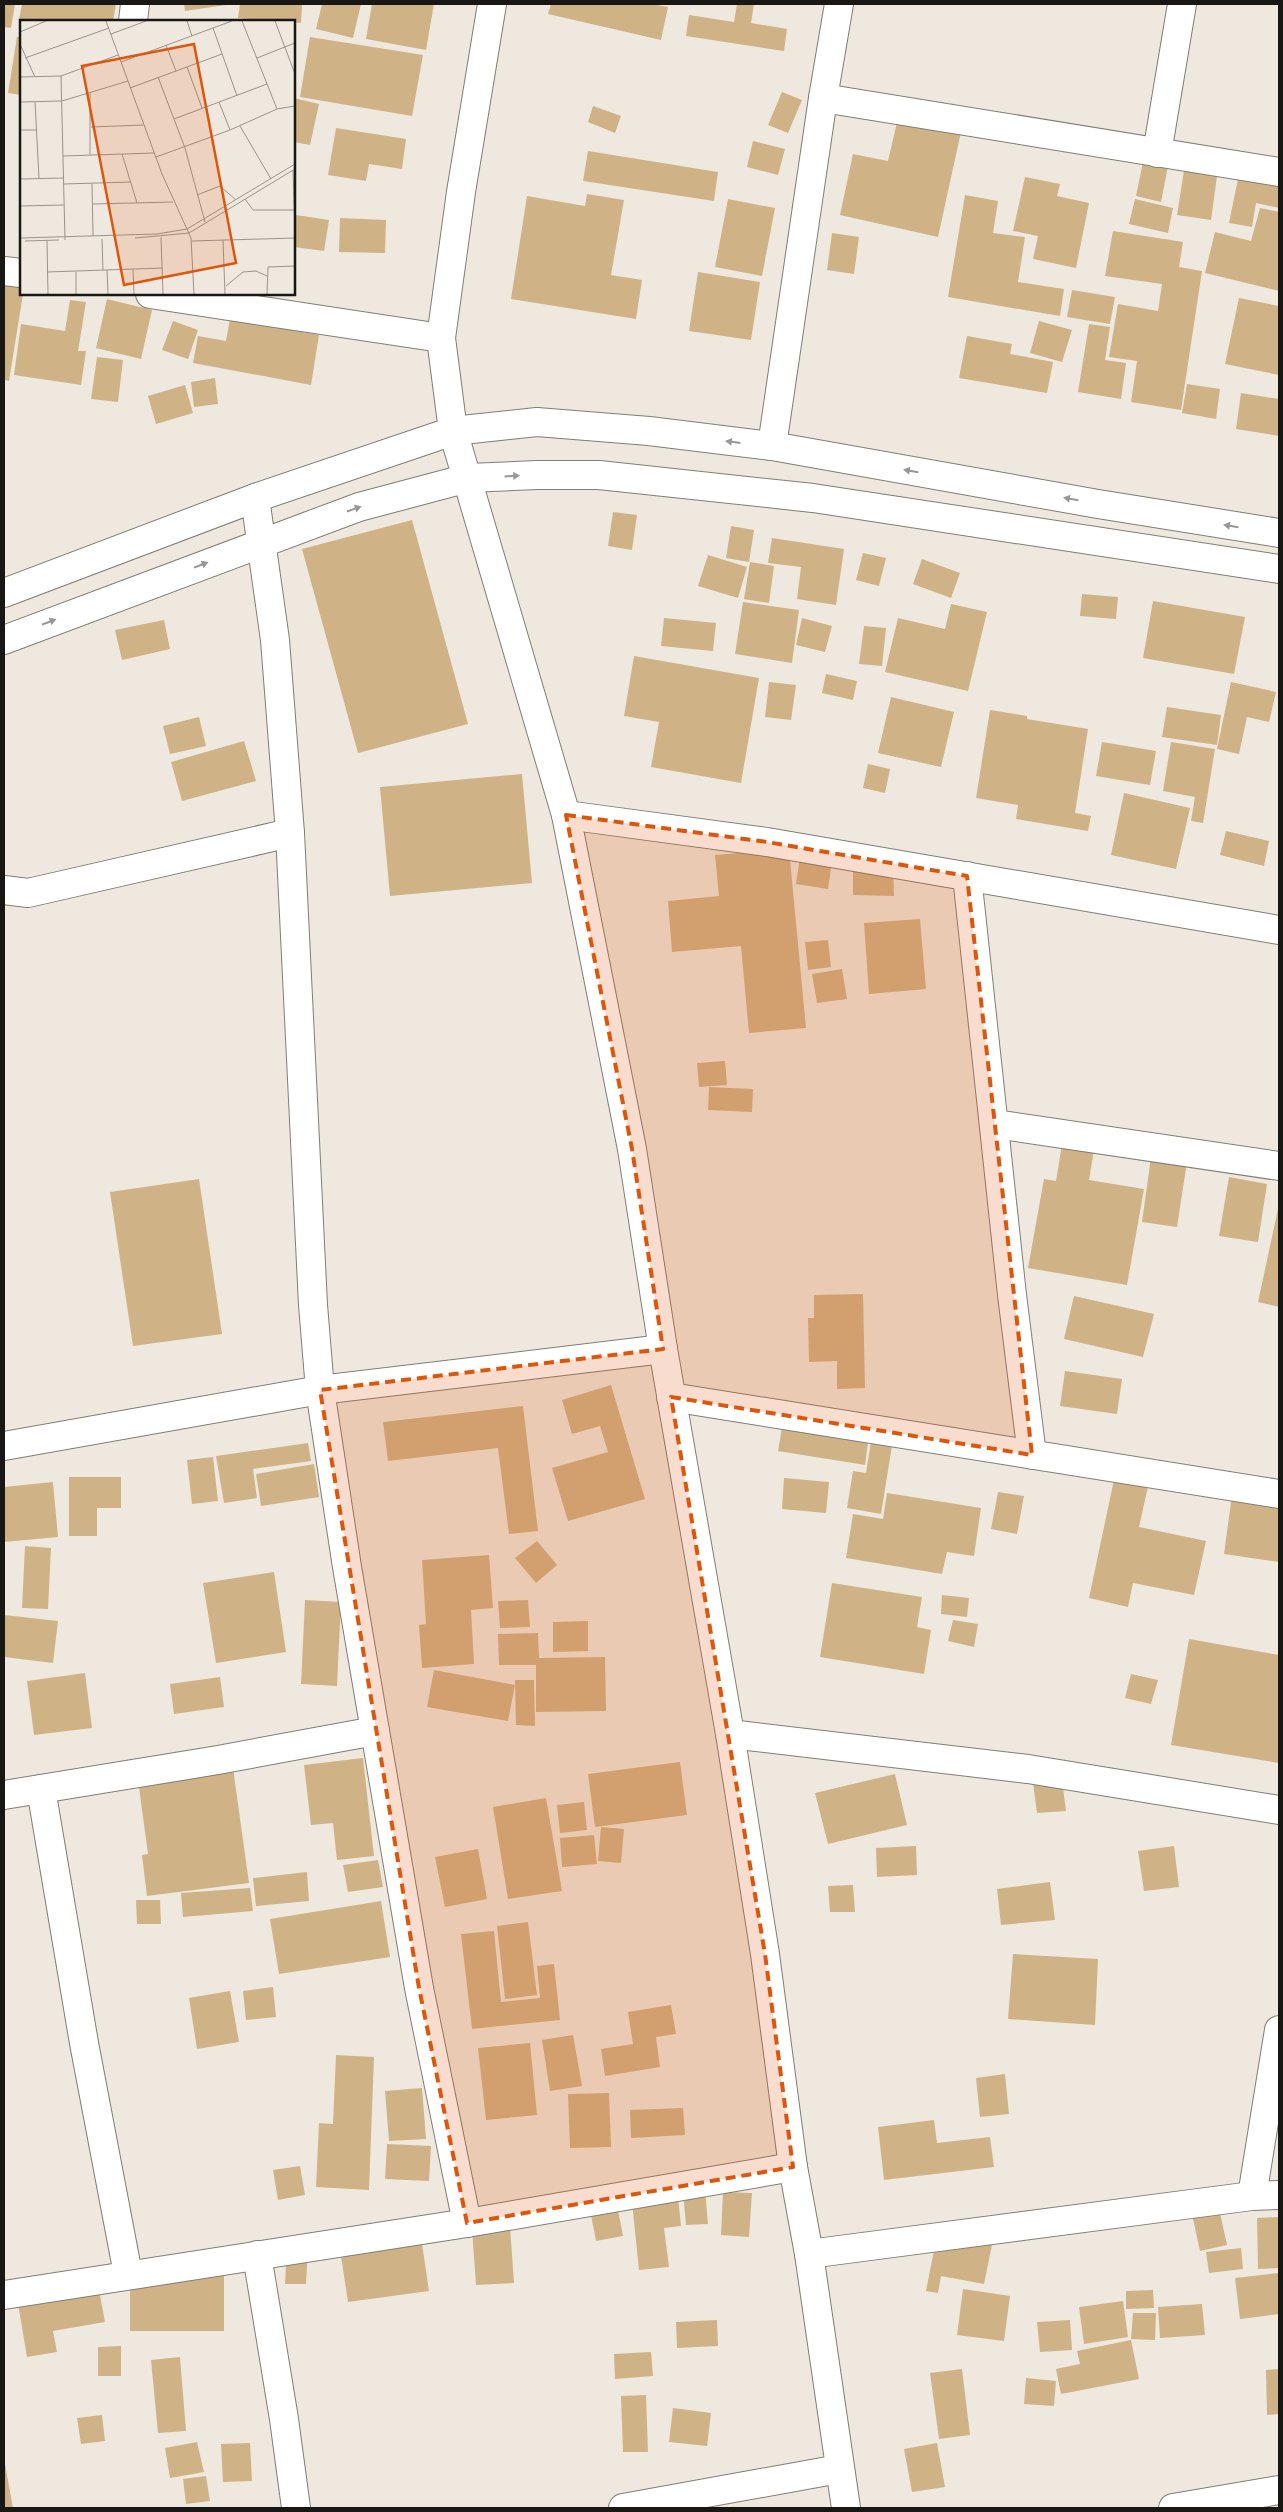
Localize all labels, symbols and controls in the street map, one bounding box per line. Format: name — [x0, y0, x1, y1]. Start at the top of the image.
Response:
inset map — [20, 20, 295, 295]
one-way arrow — [725, 438, 741, 446]
one-way arrow — [902, 466, 918, 474]
one-way arrow — [504, 471, 520, 479]
one-way arrow — [1062, 495, 1078, 503]
one-way arrow — [347, 505, 362, 513]
one-way arrow — [1223, 521, 1239, 529]
one-way arrow — [194, 561, 209, 568]
one-way arrow — [42, 618, 57, 626]

